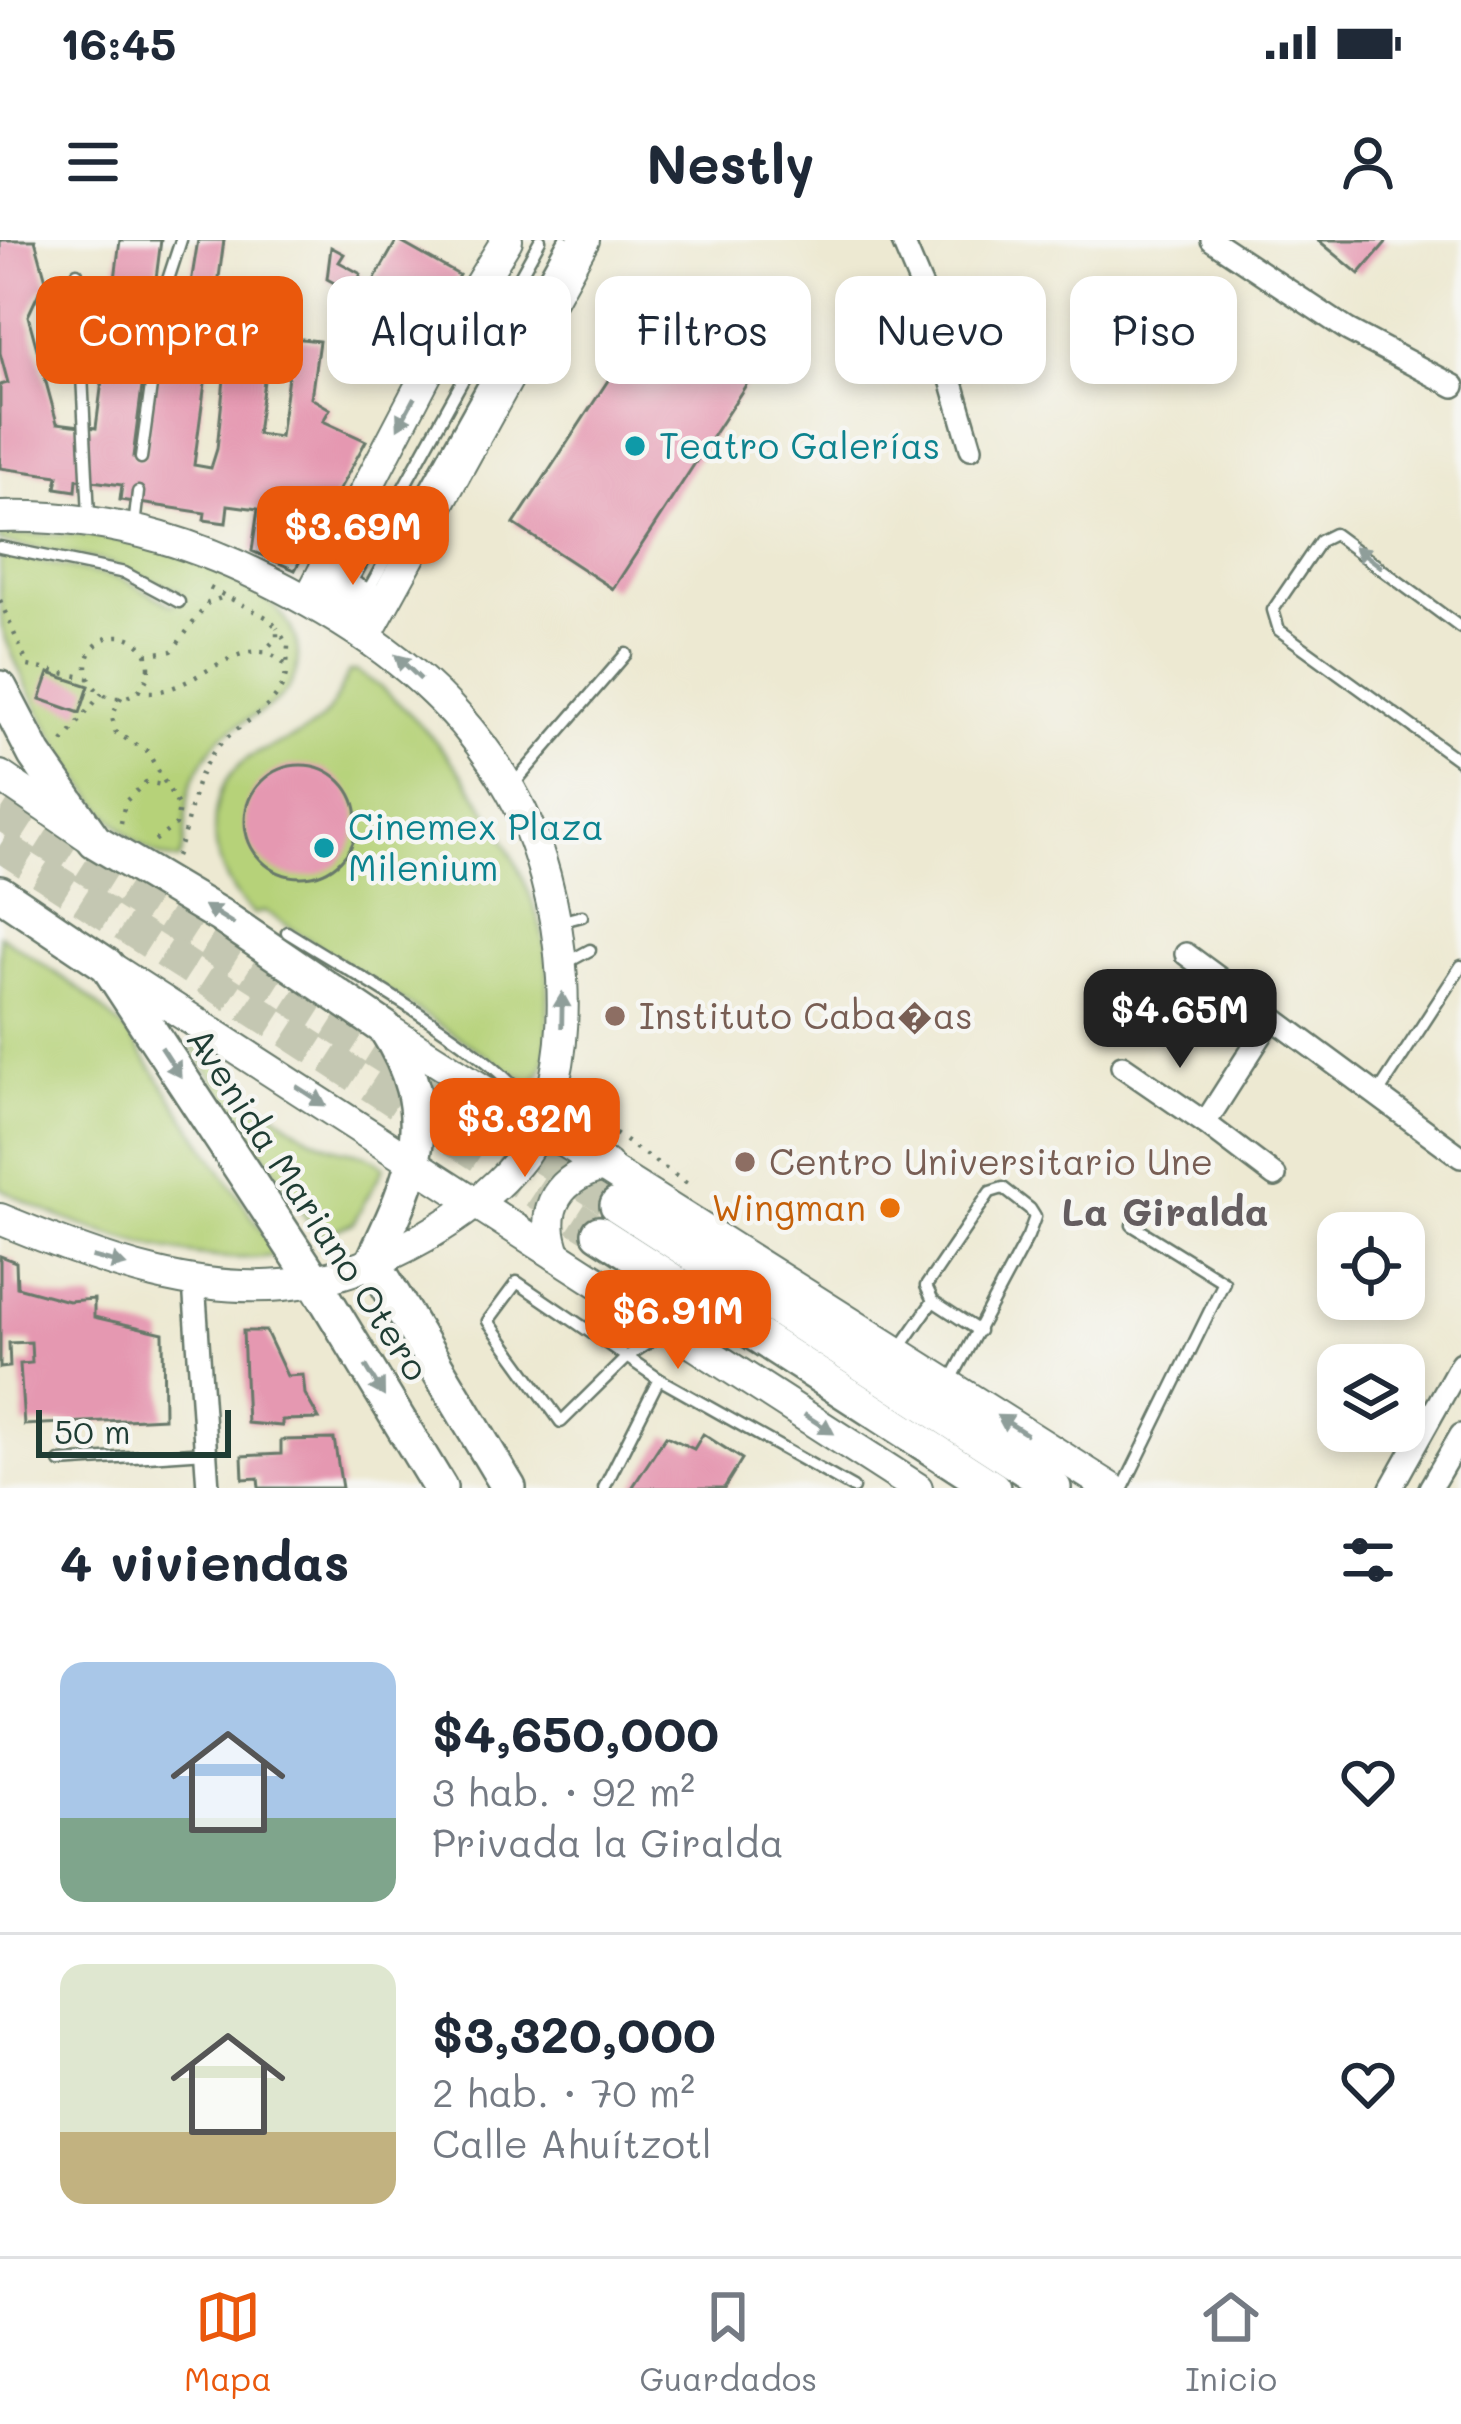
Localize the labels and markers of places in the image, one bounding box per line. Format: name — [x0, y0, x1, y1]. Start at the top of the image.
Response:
place label: Teatro Galerías — [659, 421, 940, 468]
marker: Teatro Galerías — [622, 433, 648, 459]
pin: $3.69M — [255, 486, 451, 588]
place label: Cinemex Plaza Milenium — [348, 802, 604, 890]
marker: Cinemex Plaza Milenium — [311, 835, 337, 861]
pin: $4.65M — [1082, 969, 1278, 1071]
place label: Instituto Caba�as — [639, 991, 973, 1038]
marker: Instituto Caba�as — [602, 1003, 628, 1029]
pin: $3.32M — [427, 1078, 623, 1180]
place label: Centro Universitario Une — [769, 1137, 1213, 1184]
marker: Centro Universitario Une — [732, 1149, 758, 1175]
place label: Wingman — [711, 1183, 866, 1230]
marker: Wingman — [877, 1195, 903, 1221]
pin: $6.91M — [580, 1270, 776, 1372]

